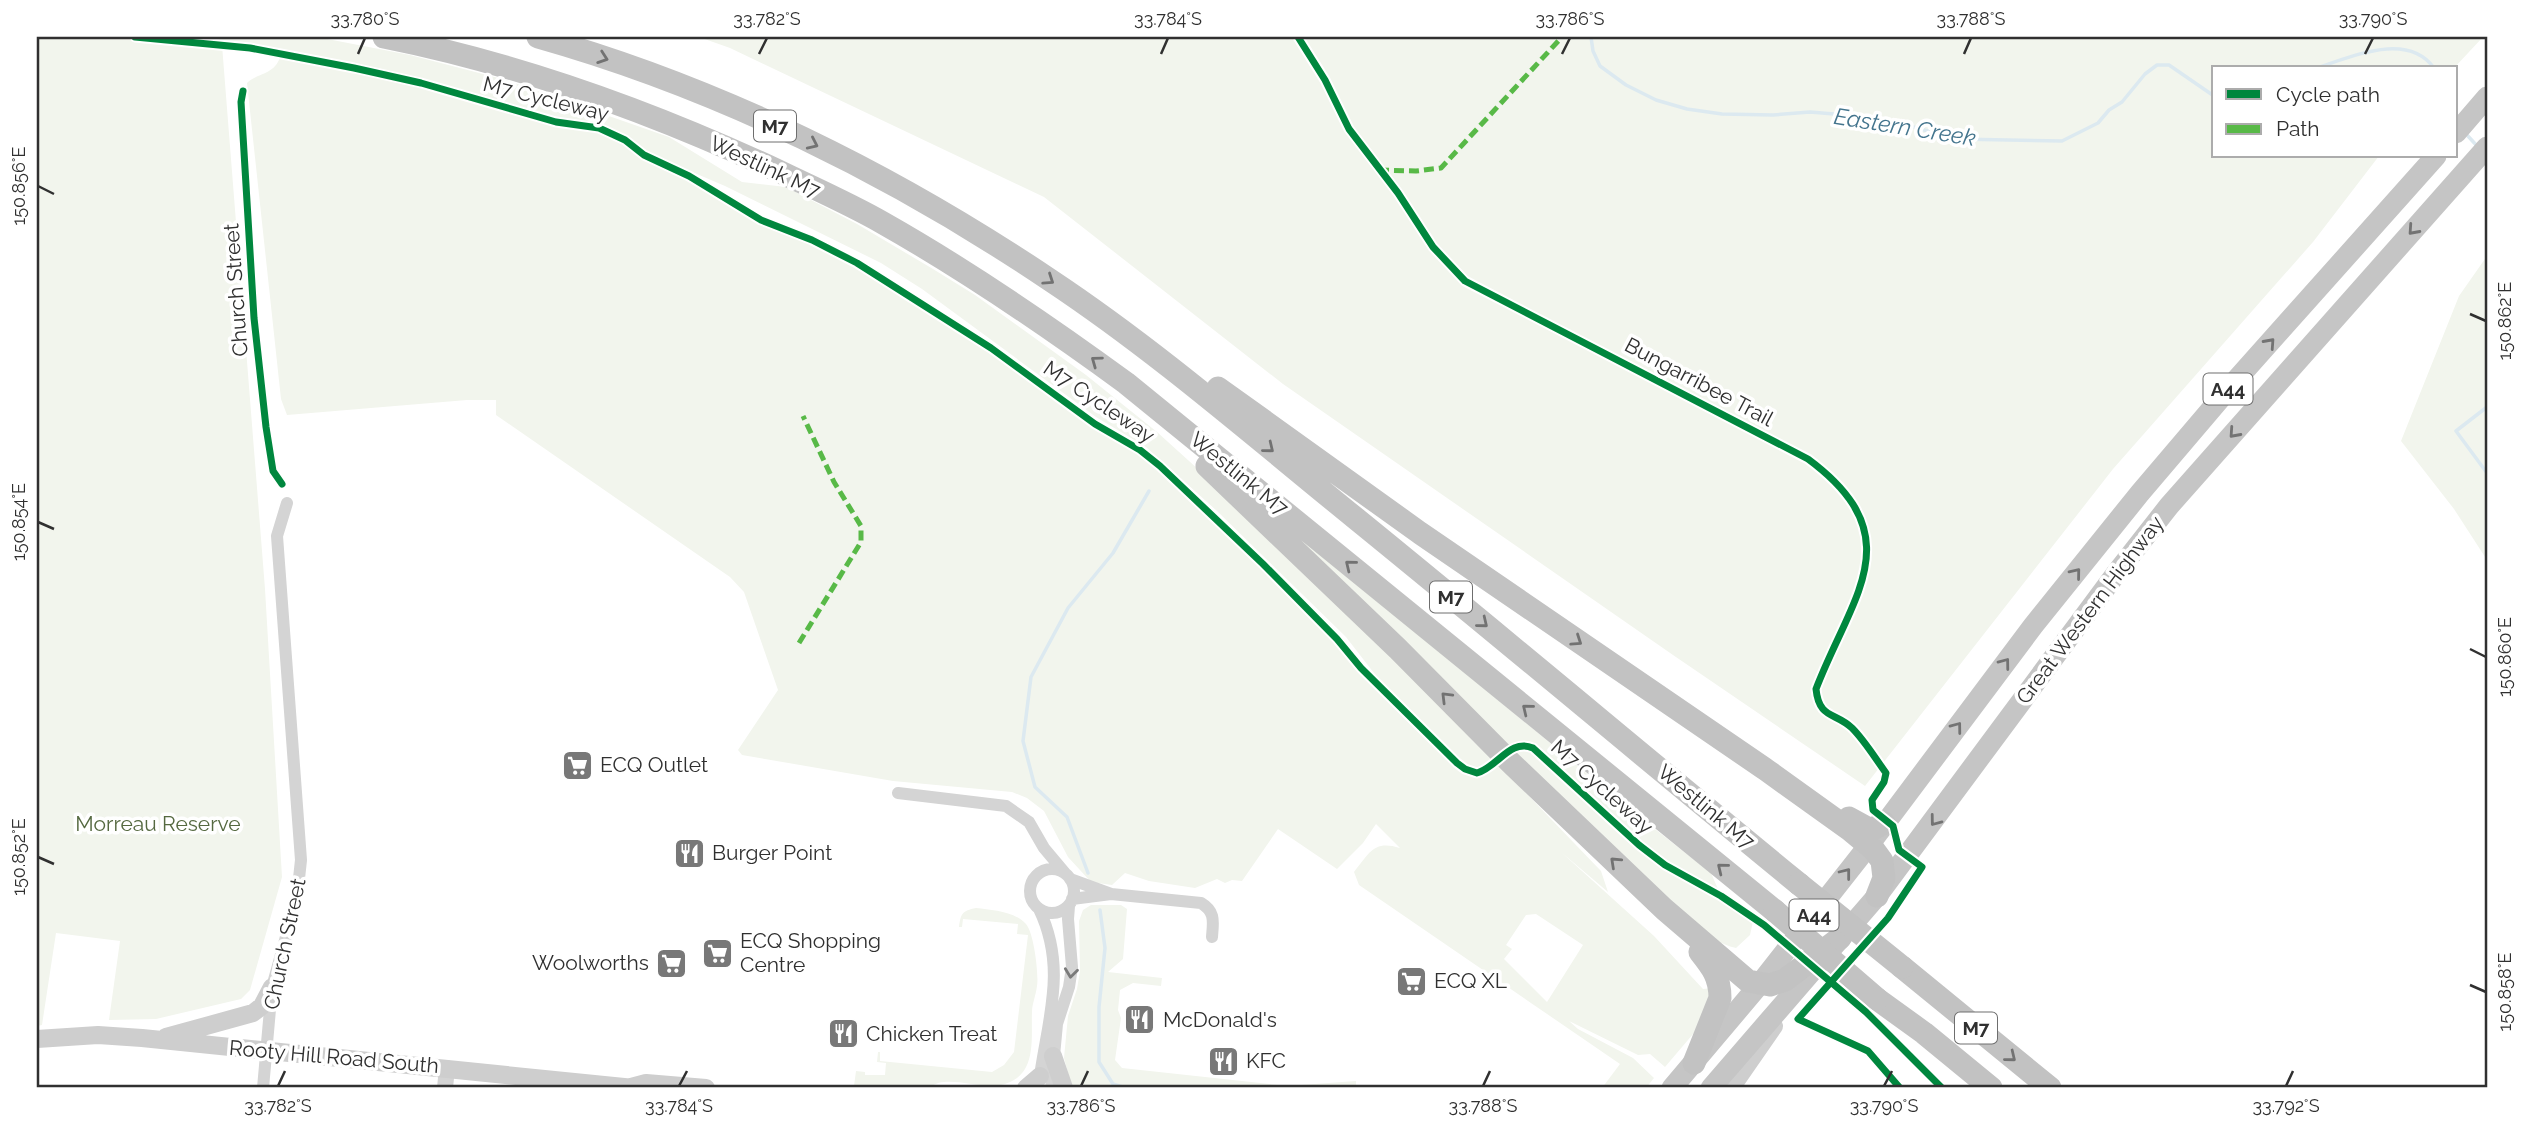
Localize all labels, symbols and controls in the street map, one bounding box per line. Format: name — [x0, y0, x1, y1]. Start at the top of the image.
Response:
text: 33.780°S — [331, 8, 399, 29]
text: 33.782°S — [733, 8, 801, 29]
text: 33.784°S — [1134, 8, 1202, 29]
text: 33.786°S — [1535, 8, 1605, 29]
text: 33.788°S — [1937, 8, 2006, 29]
text: 33.790°S — [2339, 8, 2407, 29]
one-way arrow — [596, 50, 608, 64]
legend — [2212, 66, 2458, 158]
street label: M7 Cycleway — [481, 71, 612, 126]
text: Cycle path — [2276, 82, 2380, 107]
water label: Eastern Creek — [1832, 102, 1978, 151]
road number: M7 — [754, 110, 796, 142]
text: Path — [2276, 116, 2320, 141]
street label: Westlink M7 — [706, 130, 825, 203]
one-way arrow — [806, 136, 818, 150]
text: 150.856°E — [8, 146, 29, 226]
one-way arrow — [2409, 222, 2421, 235]
street label: Church Street — [218, 223, 253, 358]
one-way arrow — [1041, 271, 1054, 284]
text: 150.862°E — [2494, 282, 2515, 360]
street label: Bungarribee Trail — [1621, 332, 1778, 431]
one-way arrow — [2261, 338, 2274, 351]
street label: M7 Cycleway — [1039, 355, 1160, 448]
one-way arrow — [1092, 357, 1104, 370]
road number: A44 — [2204, 374, 2252, 404]
one-way arrow — [2229, 424, 2242, 437]
street label: Westlink M7 — [1185, 427, 1294, 521]
one-way arrow — [1262, 439, 1274, 452]
text: 150.854°E — [8, 483, 29, 561]
street label: Great Western Highway — [2011, 511, 2168, 709]
one-way arrow — [1346, 561, 1359, 573]
one-way arrow — [2068, 569, 2080, 582]
road number: M7 — [1430, 582, 1472, 612]
one-way arrow — [1474, 615, 1487, 627]
text: 150.860°E — [2494, 617, 2515, 697]
one-way arrow — [1569, 633, 1582, 645]
one-way arrow — [1997, 658, 2010, 671]
one-way arrow — [1441, 693, 1454, 706]
one-way arrow — [1522, 705, 1535, 717]
one-way arrow — [1948, 722, 1961, 735]
street label: M7 Cycleway — [1546, 734, 1659, 839]
supermarket icon: ECQ Outlet — [560, 748, 594, 782]
place label: ECQ Outlet — [600, 752, 708, 777]
street label: Westlink M7 — [1653, 759, 1760, 855]
park label: Morreau Reserve — [75, 811, 241, 836]
one-way arrow — [1930, 813, 1943, 825]
text: 150.852°E — [8, 818, 29, 896]
restaurant icon: Burger Point — [672, 836, 706, 870]
place label: Burger Point — [712, 840, 832, 865]
one-way arrow — [1610, 858, 1623, 871]
one-way arrow — [1717, 864, 1730, 876]
one-way arrow — [1838, 868, 1851, 881]
street label: Church Street — [258, 876, 311, 1012]
road number: A44 — [1790, 900, 1839, 931]
place label: ECQ Shopping Centre — [740, 928, 881, 977]
supermarket icon: ECQ Shopping Centre — [700, 936, 734, 970]
supermarket icon: Woolworths — [655, 946, 689, 980]
place label: Woolworths — [532, 950, 649, 975]
text: 150.858°E — [2494, 953, 2515, 1031]
supermarket icon: ECQ XL — [1394, 964, 1428, 998]
one-way arrow — [1063, 967, 1078, 979]
place label: ECQ XL — [1434, 968, 1507, 993]
restaurant icon: McDonald's — [1123, 1003, 1157, 1037]
place label: McDonald's — [1163, 1007, 1277, 1032]
road number: M7 — [1955, 1012, 1997, 1044]
restaurant icon: Chicken Treat — [826, 1017, 860, 1051]
place label: Chicken Treat — [866, 1021, 997, 1046]
street label: Rooty Hill Road South — [228, 1035, 440, 1078]
restaurant icon: KFC — [1206, 1044, 1240, 1078]
place label: KFC — [1246, 1048, 1286, 1073]
one-way arrow — [2003, 1049, 2016, 1061]
text: 33.782°S — [244, 1095, 312, 1116]
text: 33.784°S — [645, 1095, 713, 1116]
text: 33.786°S — [1046, 1095, 1116, 1116]
text: 33.788°S — [1449, 1095, 1518, 1116]
text: 33.790°S — [1850, 1095, 1918, 1116]
text: 33.792°S — [2252, 1095, 2320, 1116]

